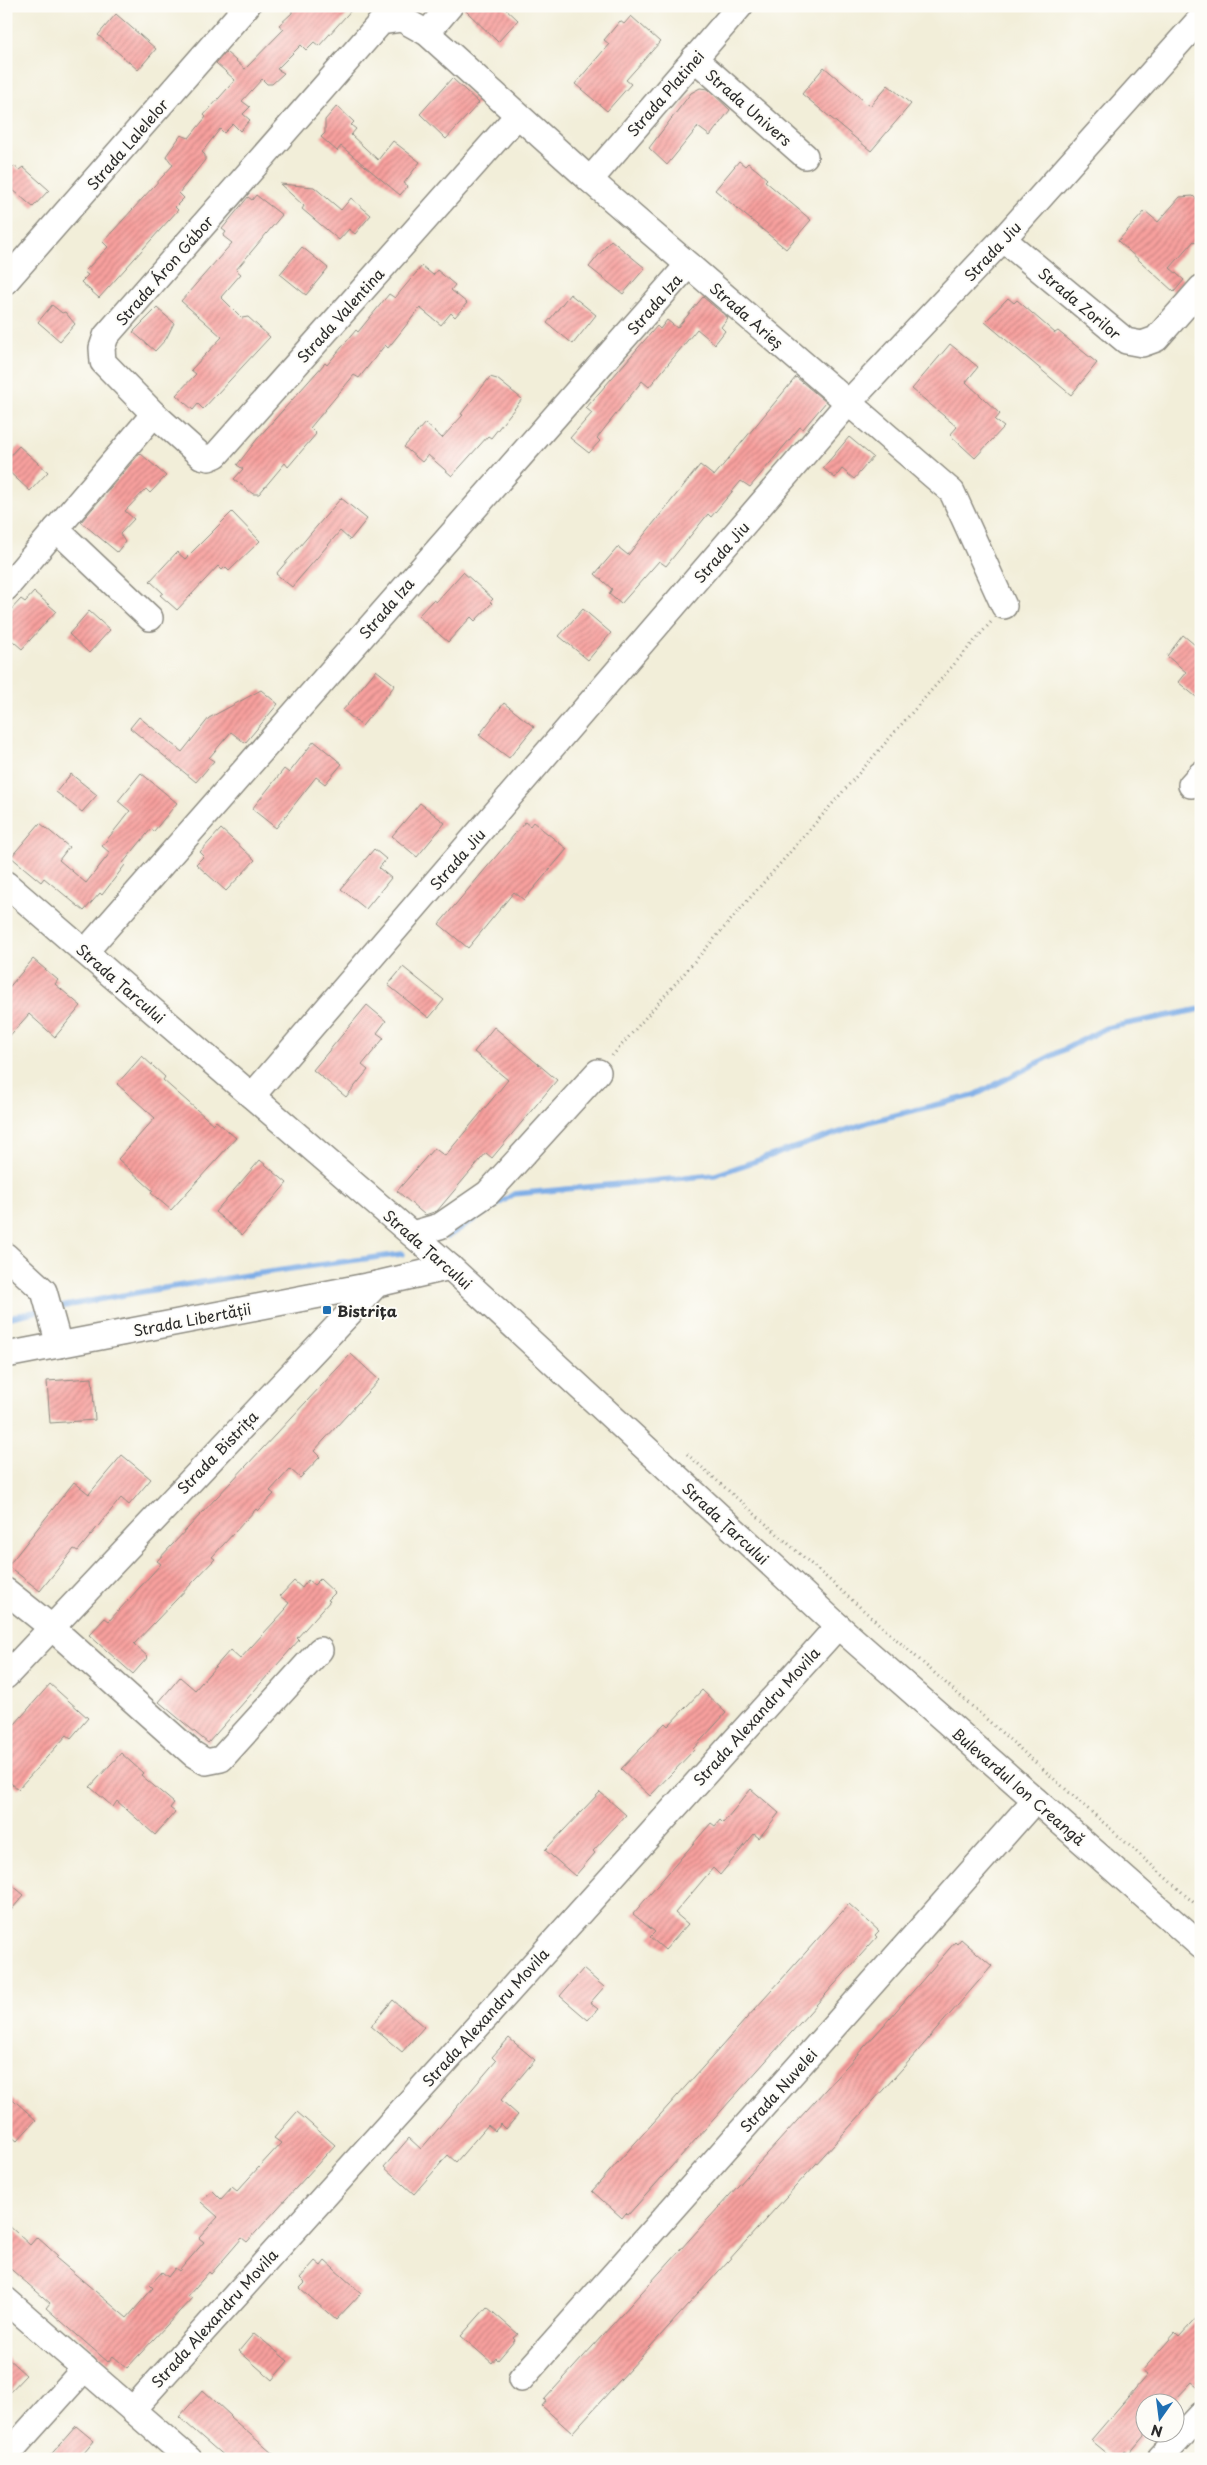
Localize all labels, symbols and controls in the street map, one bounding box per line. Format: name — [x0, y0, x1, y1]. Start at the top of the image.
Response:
street label: Strada Platinei — [621, 45, 709, 141]
street label: Strada Univers — [701, 63, 797, 151]
street label: Strada Lalelelor — [81, 93, 173, 195]
street label: Strada Áron Gábor — [110, 210, 218, 330]
street label: Strada Jiu — [958, 216, 1026, 286]
street label: Strada Zorilor — [1034, 261, 1126, 345]
street label: Strada Valentina — [291, 262, 389, 368]
street label: Strada Iza — [621, 268, 687, 340]
street label: Strada Arieș — [705, 276, 789, 354]
street label: Strada Jiu — [688, 516, 754, 588]
street label: Strada Iza — [353, 572, 419, 644]
street label: Strada Jiu — [424, 823, 490, 895]
street label: Strada Țarcului — [71, 938, 171, 1028]
street label: Strada Țarcului — [378, 1204, 478, 1294]
street label: Strada Libertății — [131, 1296, 253, 1342]
place label: Bistrița — [337, 1299, 398, 1322]
marker: Bistrița — [321, 1304, 333, 1316]
street label: Strada Bistrița — [171, 1405, 263, 1499]
street label: Strada Țarcului — [677, 1477, 775, 1569]
street label: Strada Alexandru Movila — [687, 1641, 825, 1791]
street label: Bulevardul Ion Creangă — [947, 1722, 1091, 1851]
street label: Strada Alexandru Movila — [416, 1942, 554, 2092]
street label: Strada Nuvelei — [734, 2043, 822, 2137]
street label: Strada Alexandru Movila — [145, 2243, 283, 2393]
north arrow — [1134, 2392, 1184, 2442]
text: N — [1149, 2420, 1165, 2443]

